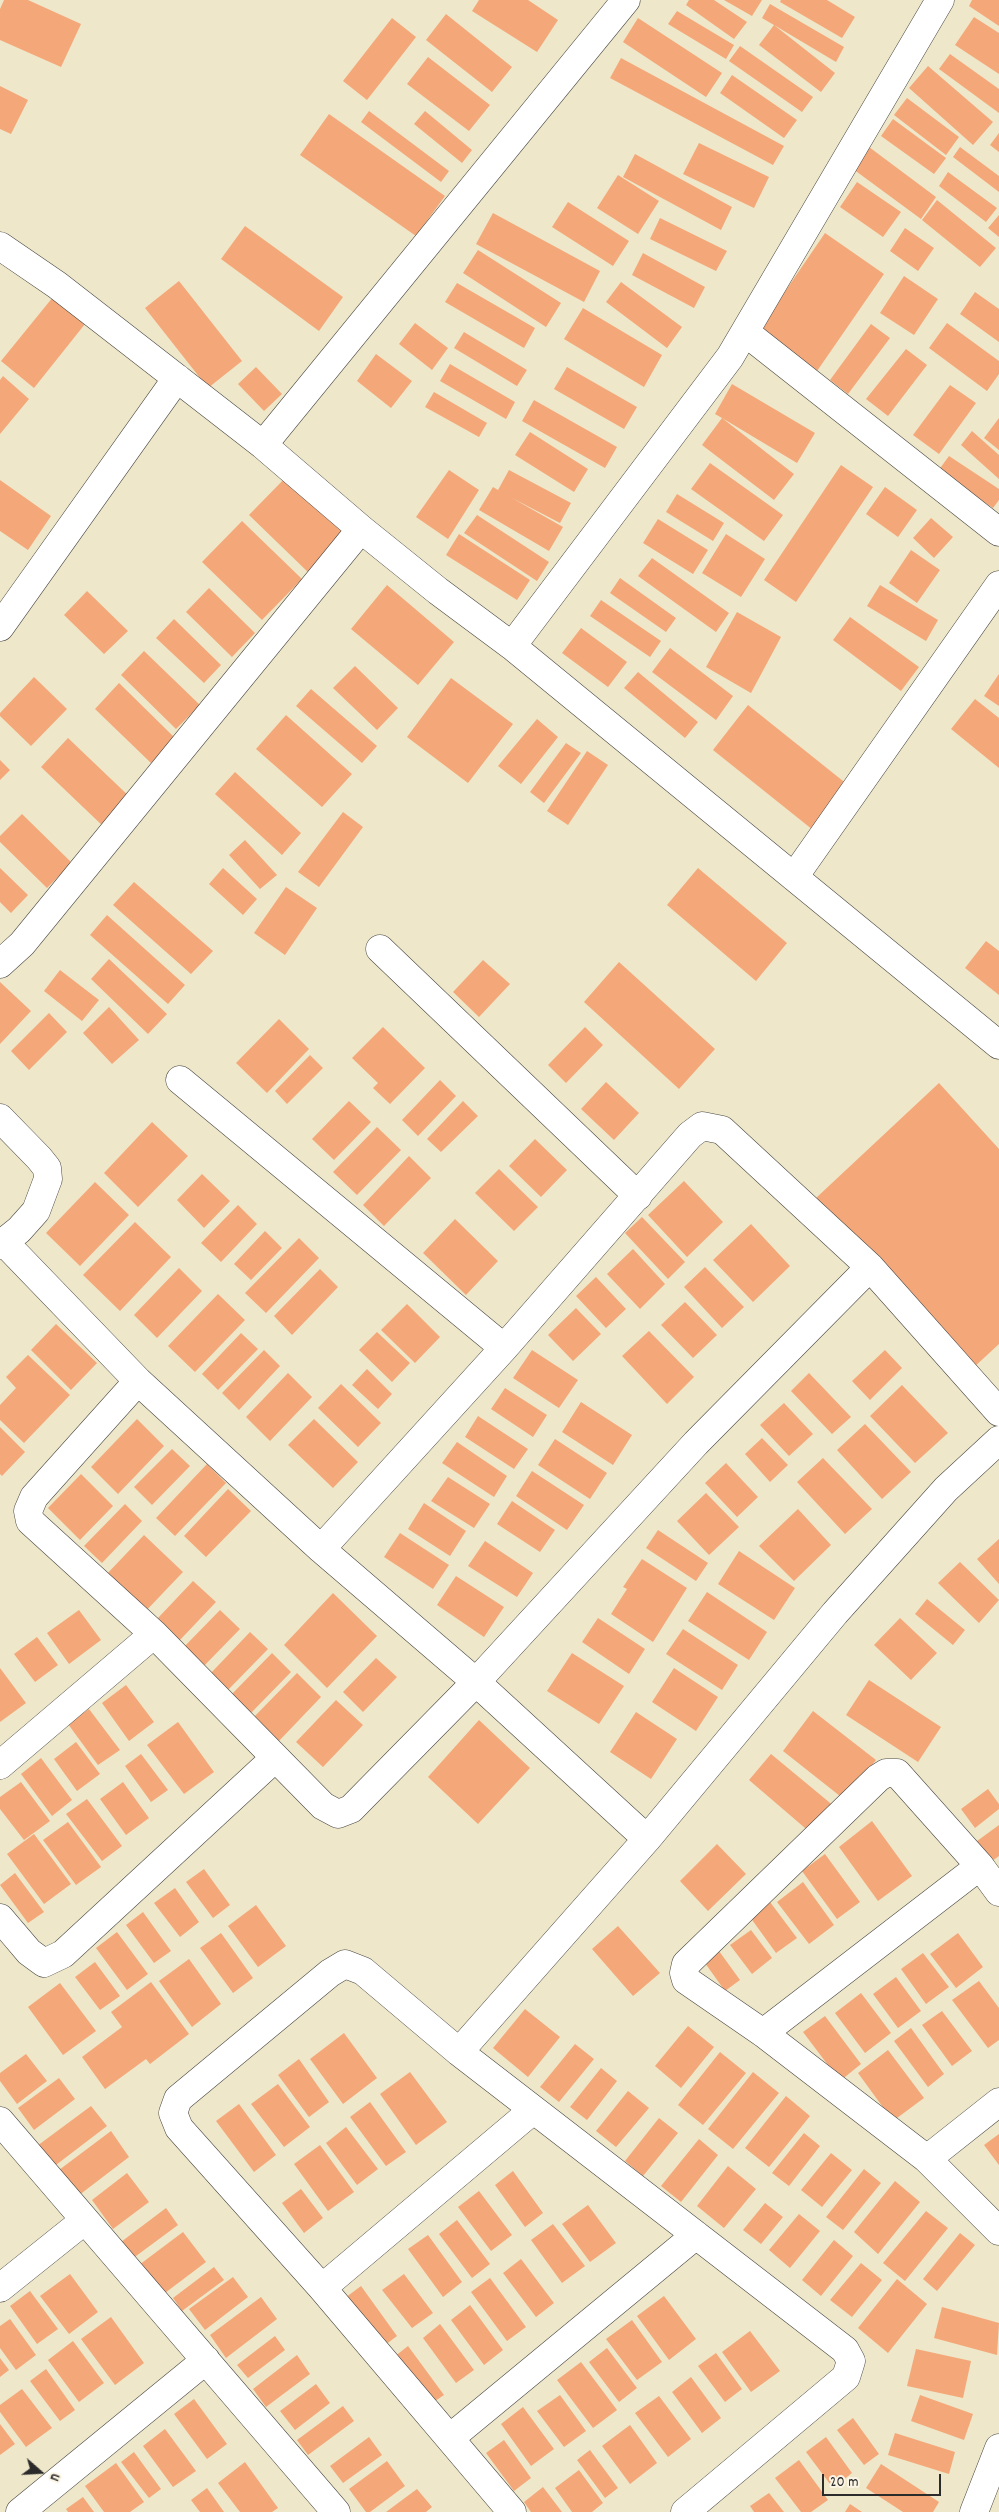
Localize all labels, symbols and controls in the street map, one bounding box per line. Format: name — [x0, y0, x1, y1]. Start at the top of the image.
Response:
north arrow — [15, 2447, 65, 2497]
scale bar — [824, 2464, 943, 2496]
text: U — [44, 2470, 65, 2483]
text: 20 m — [830, 2472, 858, 2494]

